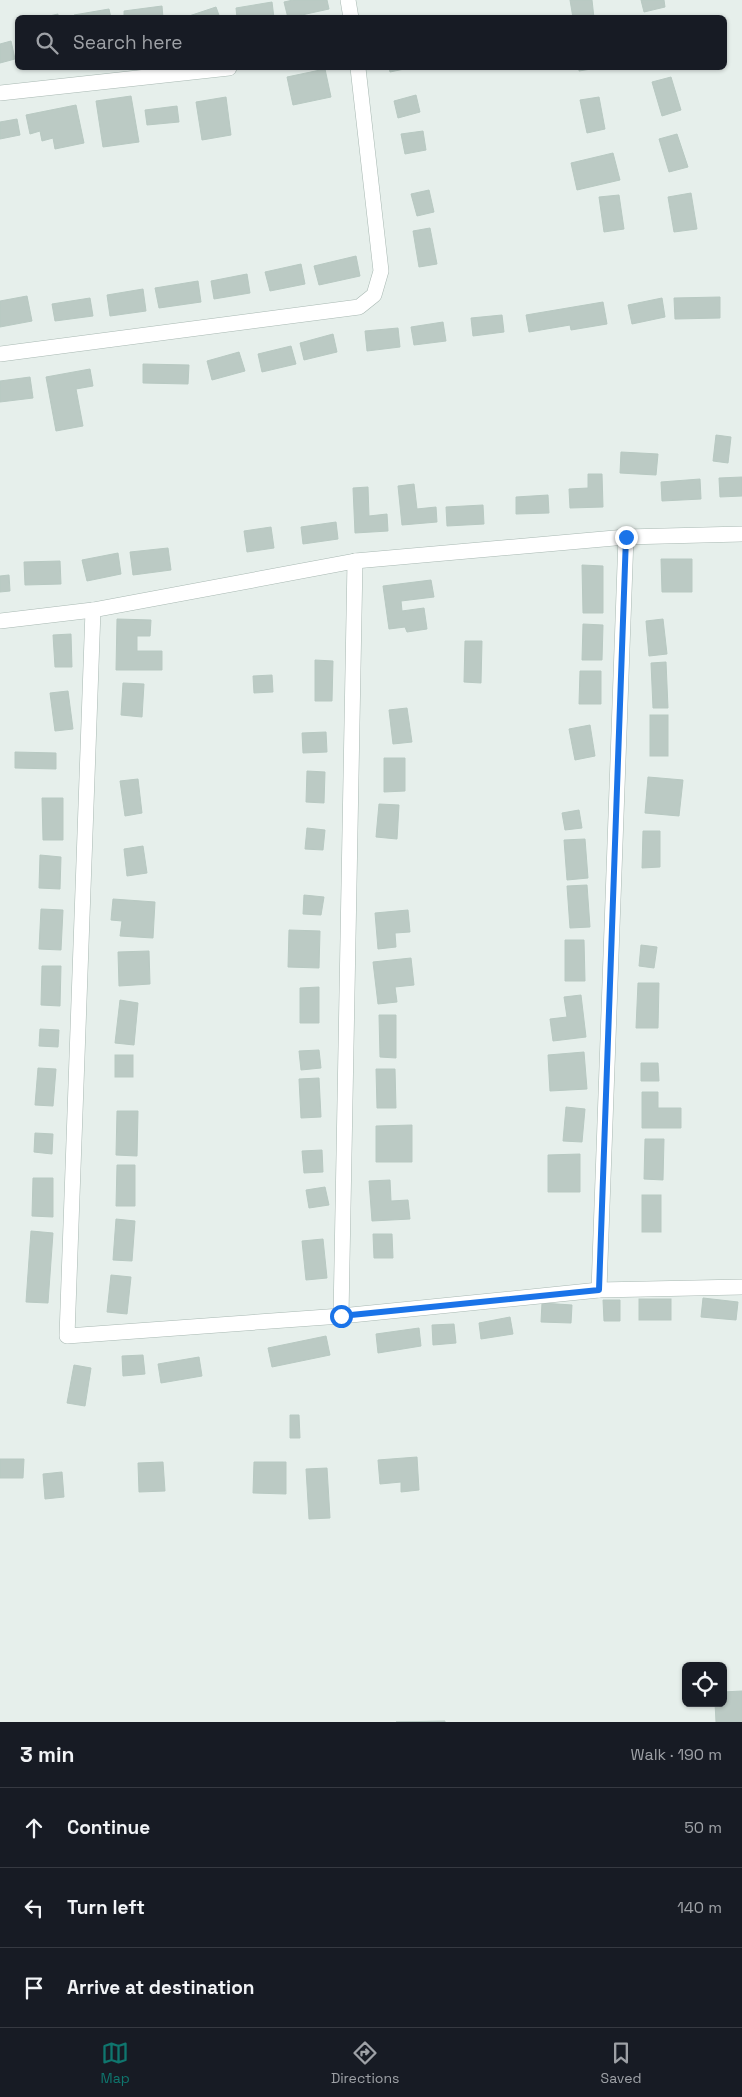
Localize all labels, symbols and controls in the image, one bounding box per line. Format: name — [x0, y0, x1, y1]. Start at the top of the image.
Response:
search box — [15, 15, 727, 70]
icon: search — [33, 29, 61, 57]
text: Search here — [73, 30, 183, 55]
route end — [615, 526, 638, 549]
route start — [330, 1305, 353, 1328]
map controls — [682, 1662, 727, 1707]
button: locate — [682, 1662, 727, 1707]
text: 3 min — [20, 1741, 75, 1768]
text: Walk · 190 m — [631, 1744, 722, 1765]
icon: ahead — [20, 1814, 48, 1842]
text: Continue — [67, 1815, 150, 1840]
text: 50 m — [684, 1817, 722, 1838]
icon: left — [20, 1894, 48, 1922]
text: Turn left — [67, 1895, 145, 1920]
text: 140 m — [677, 1897, 722, 1918]
icon: arrive — [20, 1974, 48, 2002]
text: Arrive at destination — [67, 1975, 255, 2000]
tab: Map — [101, 2039, 130, 2087]
tab: Directions — [331, 2039, 399, 2087]
tab: Saved — [601, 2039, 641, 2087]

